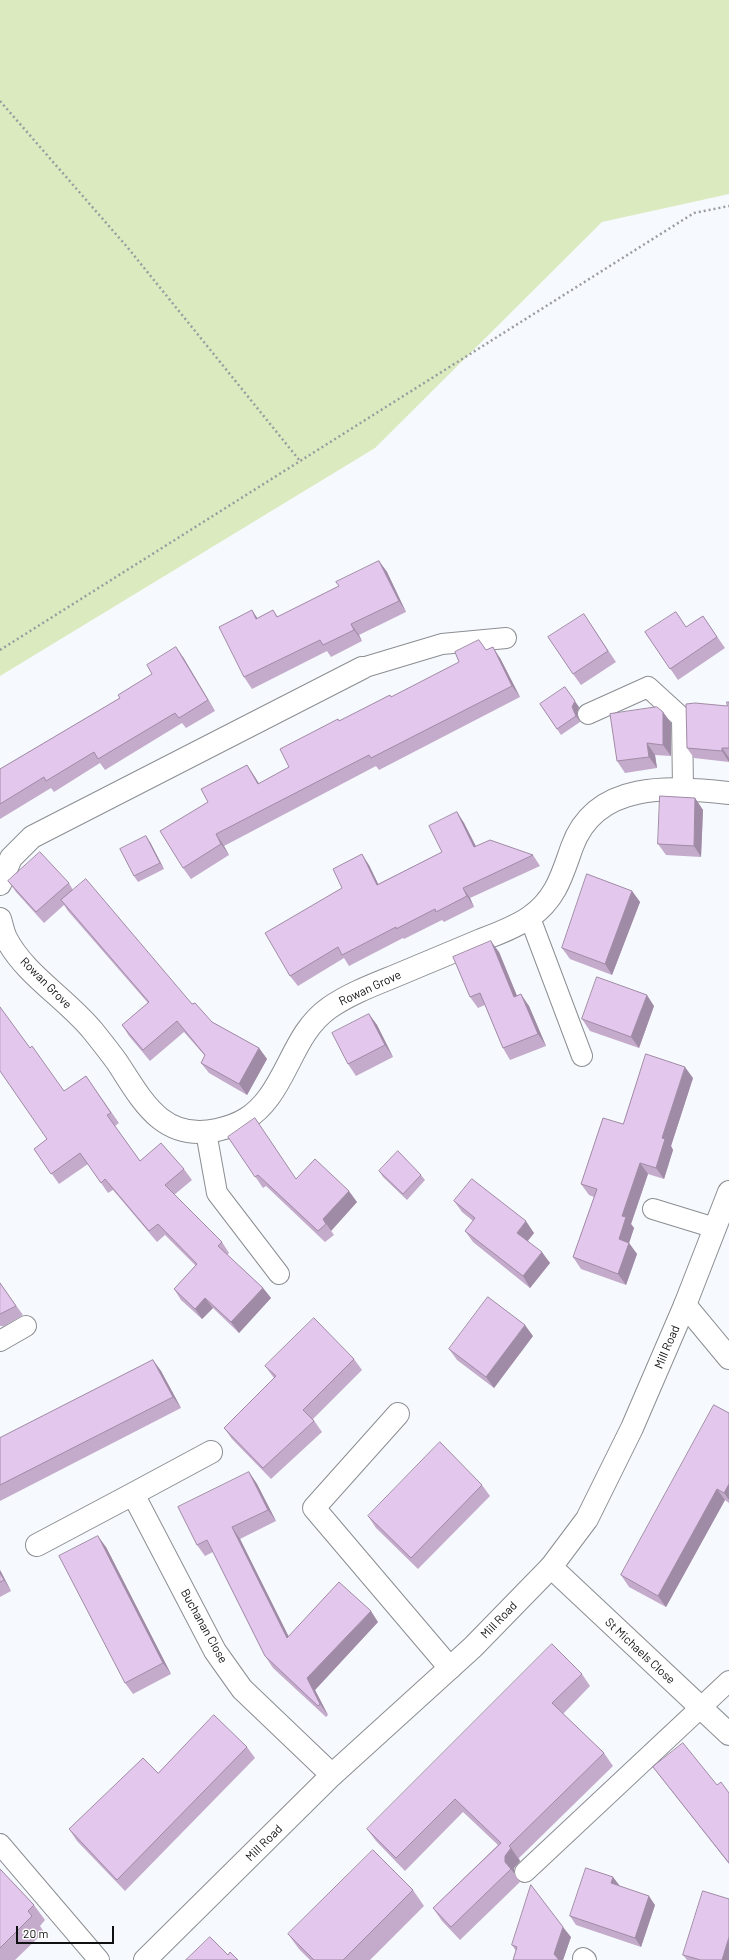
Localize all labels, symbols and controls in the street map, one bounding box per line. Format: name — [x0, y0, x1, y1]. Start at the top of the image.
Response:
street label: Rowan Grove — [17, 954, 75, 1012]
street label: Rowan Grove — [337, 967, 403, 1009]
street label: Mill Road — [651, 1323, 683, 1371]
street label: Buchanan Close — [178, 1586, 230, 1666]
street label: Mill Road — [478, 1598, 520, 1642]
street label: St Michaels Close — [602, 1615, 678, 1687]
street label: Mill Road — [243, 1822, 285, 1864]
scale bar — [18, 1918, 116, 1944]
text: 20 m — [23, 1926, 49, 1940]

